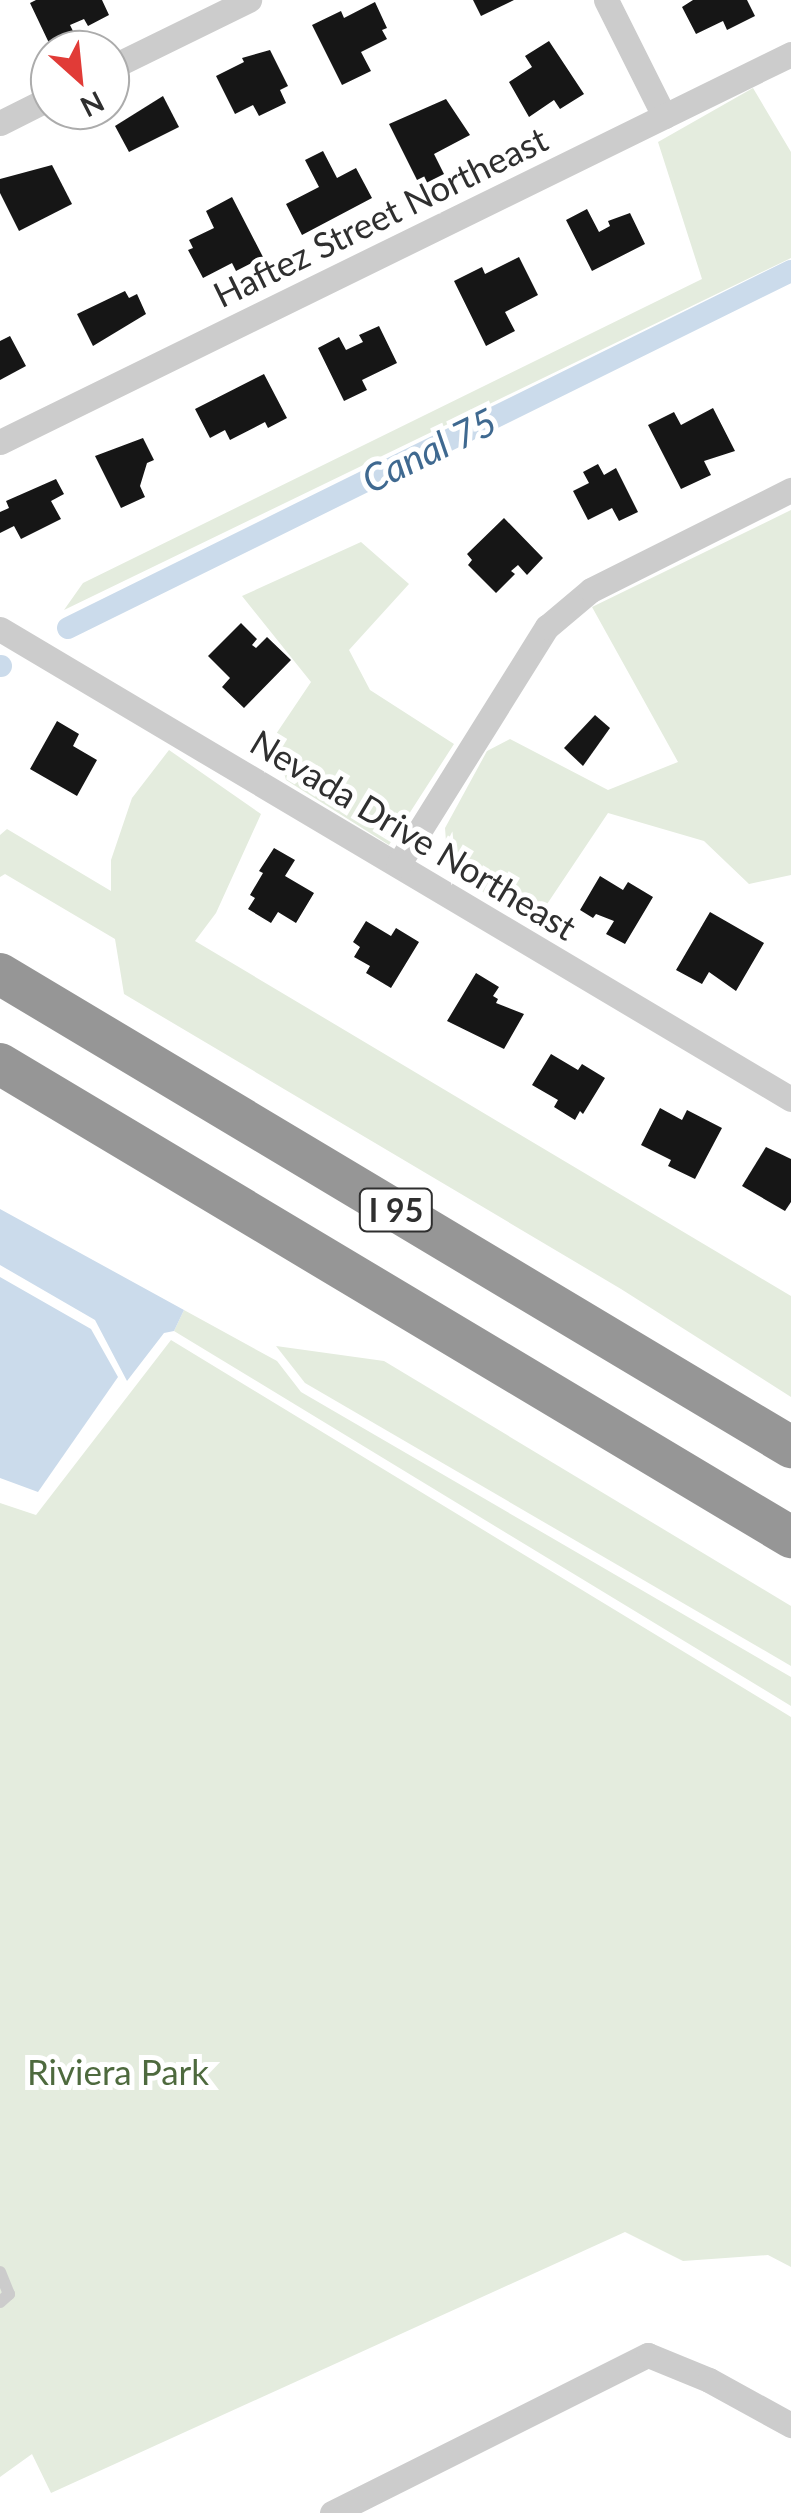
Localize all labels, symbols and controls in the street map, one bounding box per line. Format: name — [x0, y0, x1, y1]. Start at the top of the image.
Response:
north arrow — [30, 30, 130, 130]
text: N — [75, 85, 110, 125]
street label: Haftez Street Northeast — [206, 117, 554, 315]
water label: Canal 75 — [354, 398, 504, 502]
street label: Nevada Drive Northeast — [244, 720, 584, 948]
road number: I 95 — [358, 1183, 434, 1237]
park label: Riviera Park — [27, 2050, 209, 2092]

